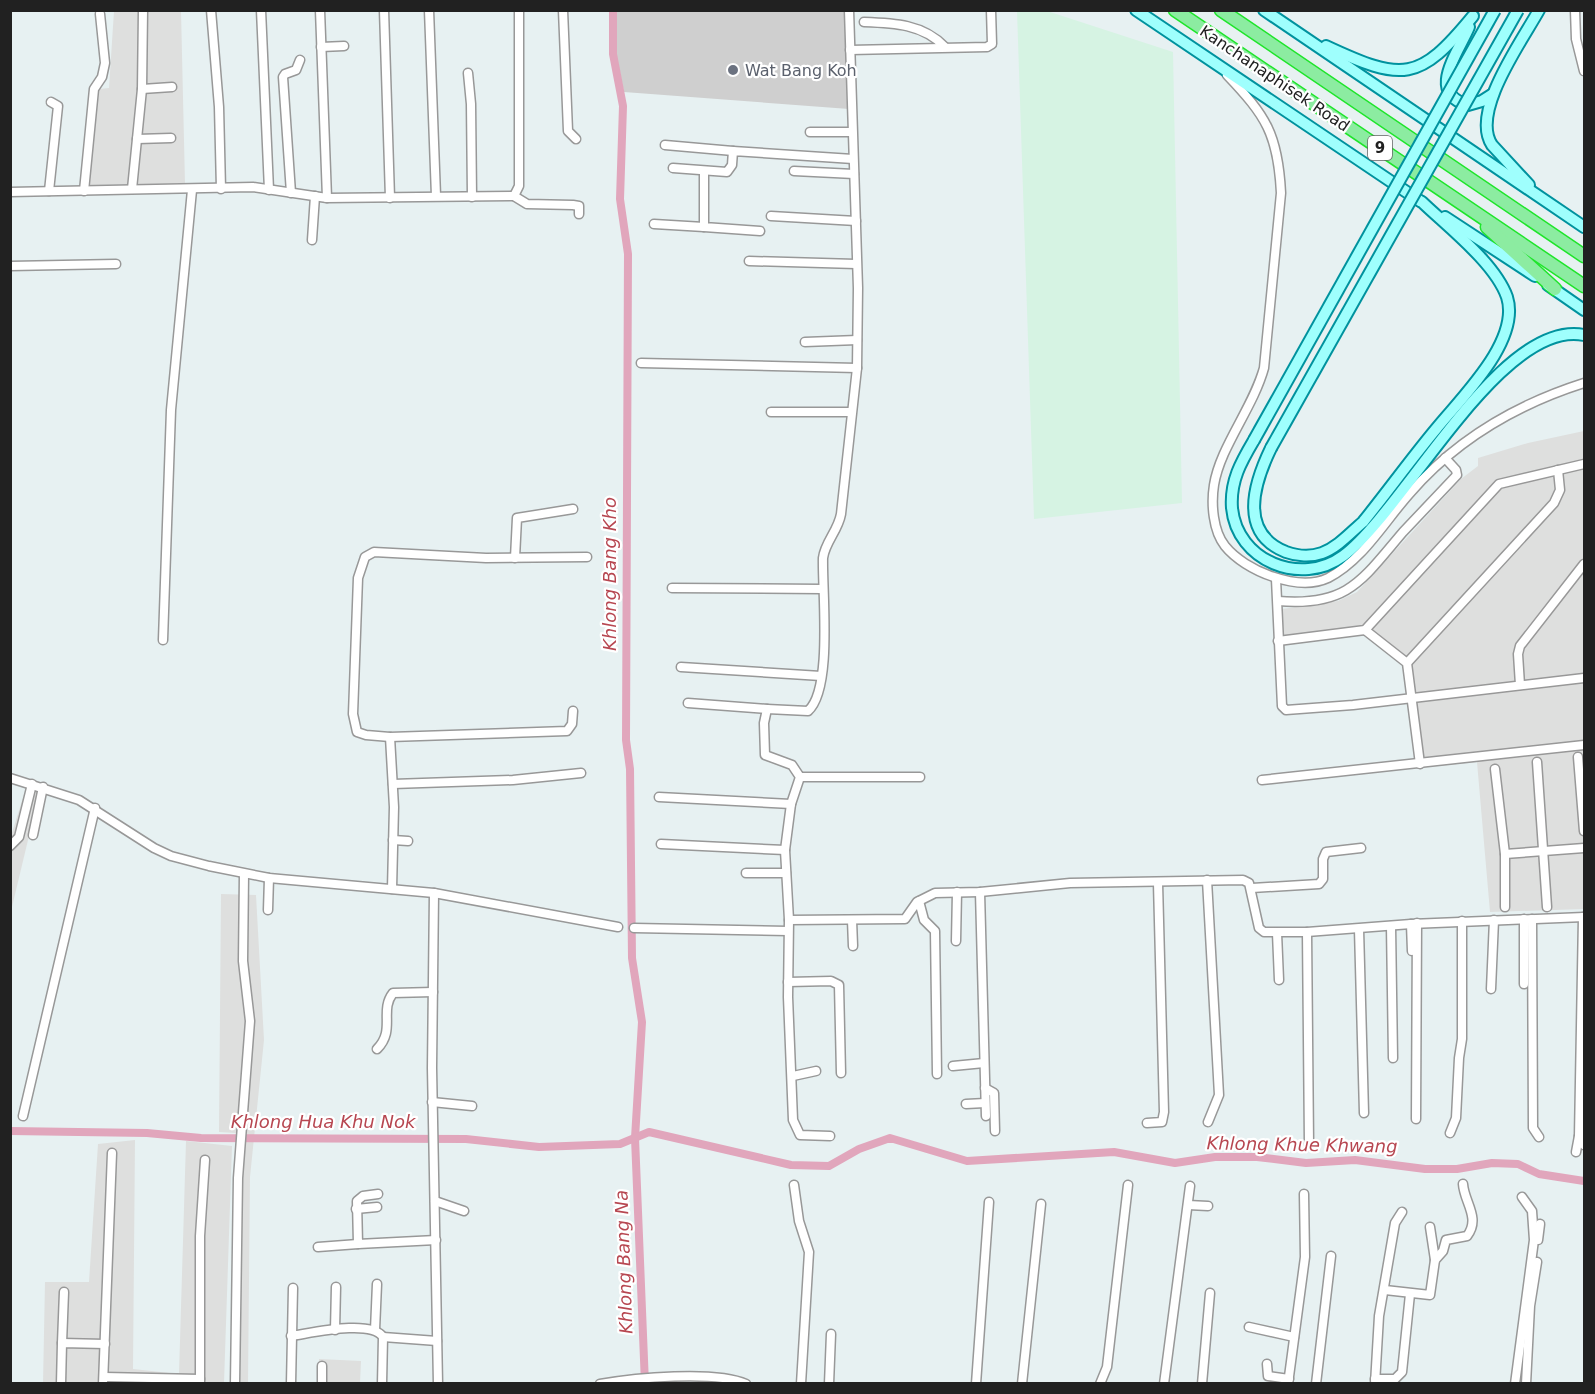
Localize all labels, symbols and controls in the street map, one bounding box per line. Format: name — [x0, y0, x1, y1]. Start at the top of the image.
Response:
street label: Kanchanaphisek Road — [1196, 21, 1353, 136]
place label: Wat Bang Koh — [745, 61, 857, 80]
marker: Wat Bang Koh — [726, 63, 740, 77]
road number: 9 — [1368, 136, 1392, 160]
water label: Khlong Bang Kho — [599, 497, 620, 651]
water label: Khlong Hua Khu Nok — [231, 1111, 417, 1132]
water label: Khlong Khue Khwang — [1206, 1132, 1398, 1157]
water label: Khlong Bang Na — [610, 1190, 637, 1334]

